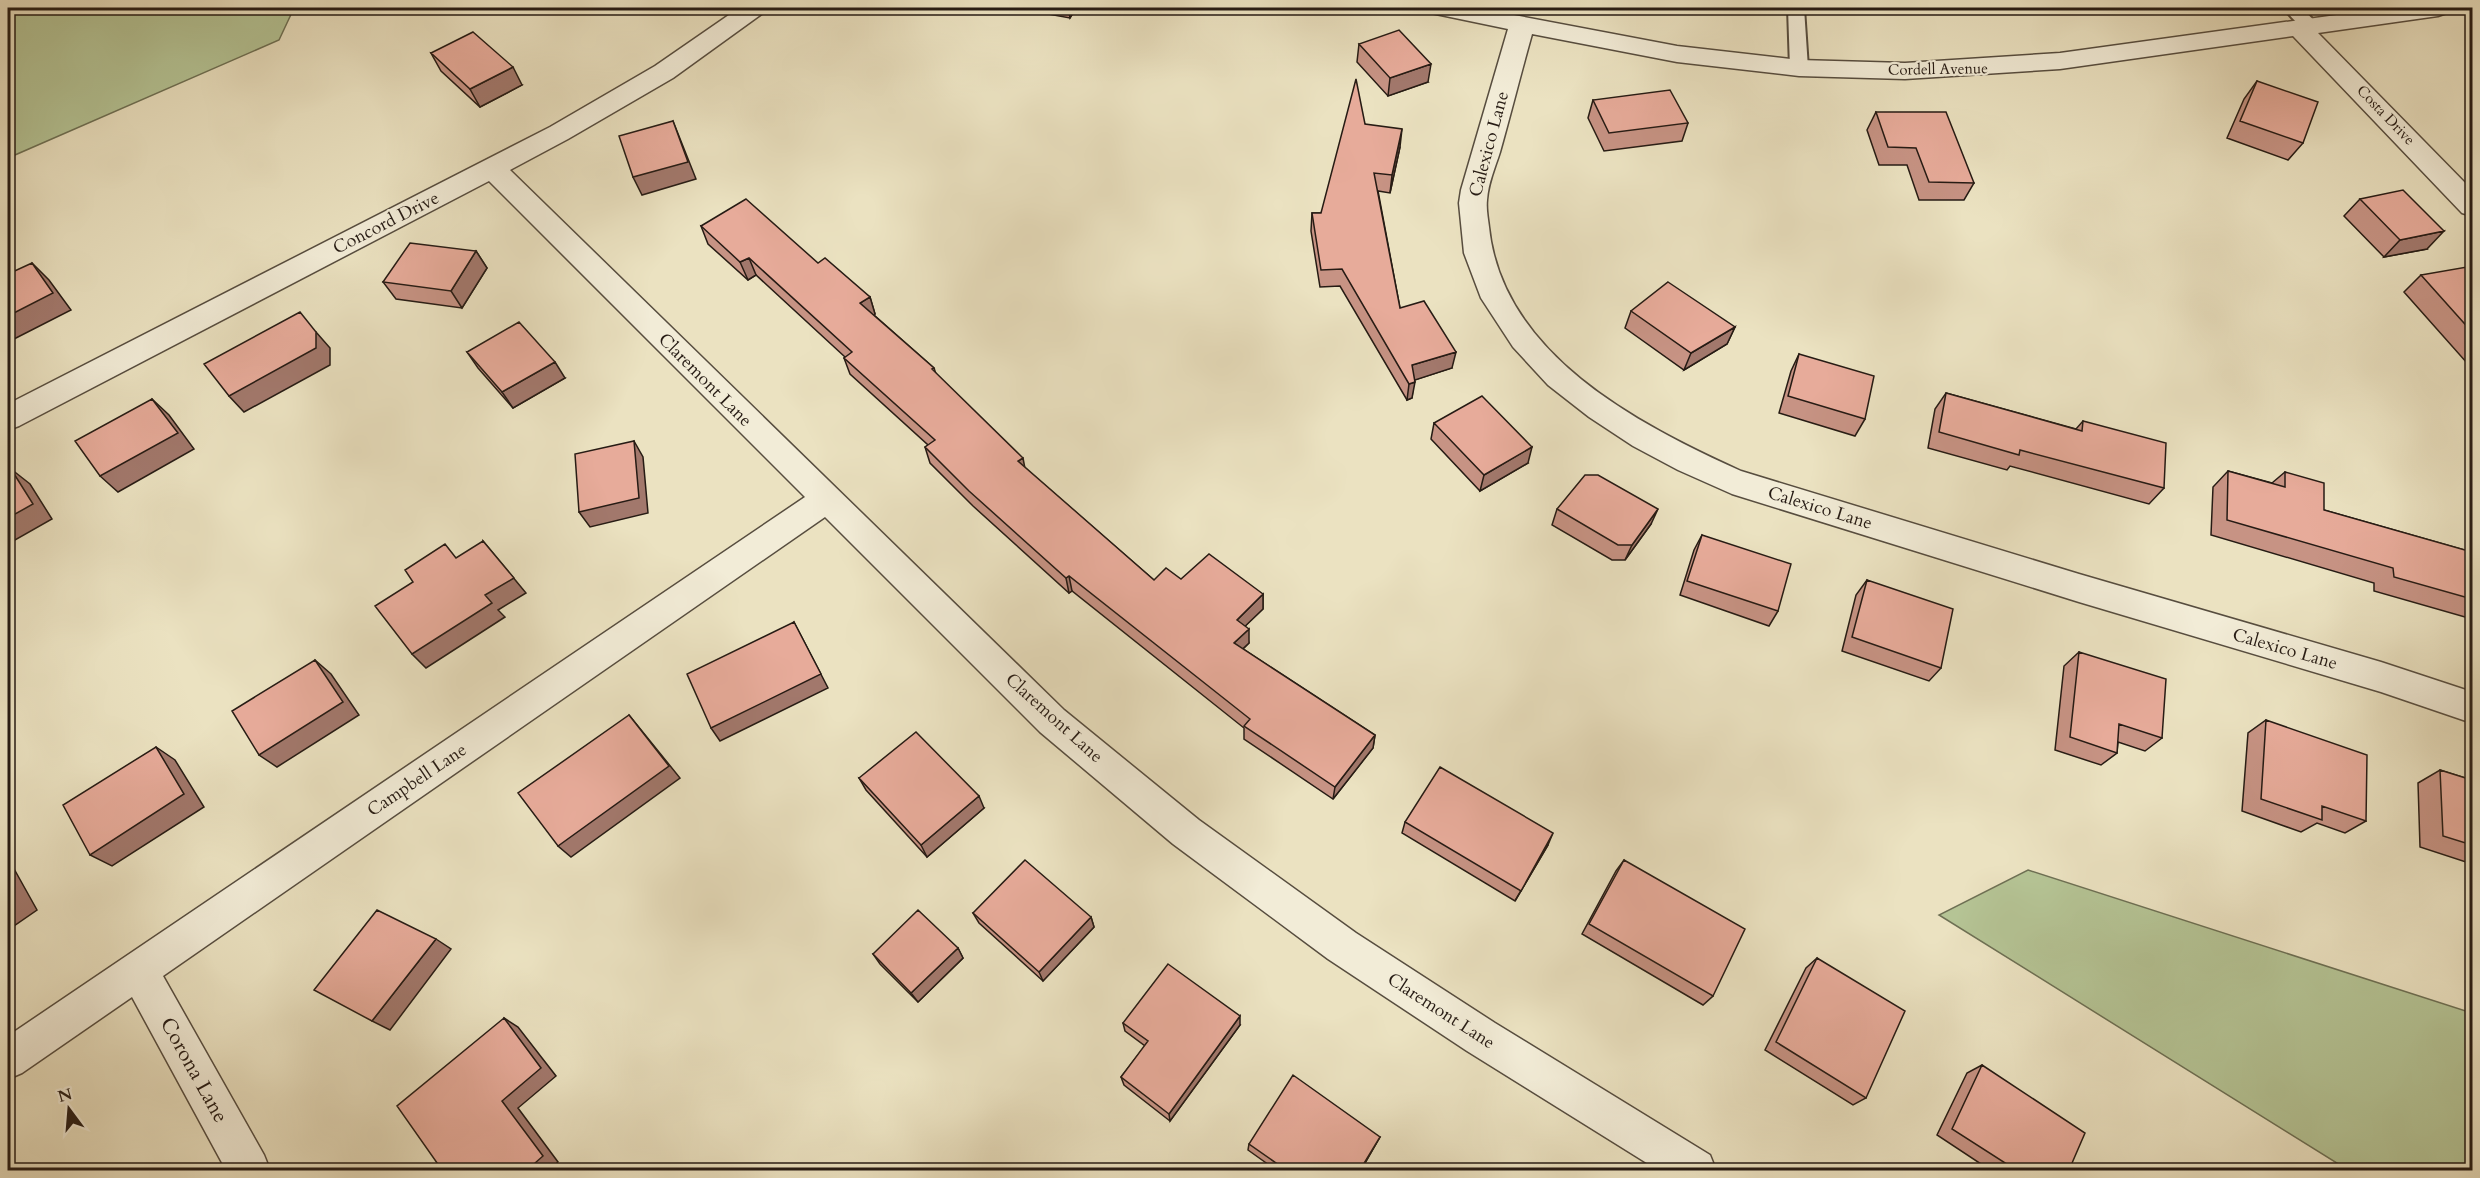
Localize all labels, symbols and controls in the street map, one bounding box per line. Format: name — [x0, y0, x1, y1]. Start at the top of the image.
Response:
street label: Cordell Avenue — [1888, 58, 1988, 80]
street label: Costa Drive — [2352, 81, 2420, 149]
street label: Calexico Lane — [1463, 89, 1515, 199]
street label: Concord Drive — [329, 185, 443, 261]
street label: Claremont Lane — [652, 327, 758, 433]
street label: Calexico Lane — [1765, 480, 1875, 536]
street label: Calexico Lane — [2230, 622, 2340, 676]
street label: Claremont Lane — [1000, 667, 1108, 769]
street label: Campbell Lane — [362, 737, 472, 823]
street label: Claremont Lane — [1382, 967, 1500, 1055]
street label: Corona Lane — [153, 1012, 235, 1128]
north arrow — [39, 1079, 99, 1139]
text: N — [55, 1083, 75, 1108]

